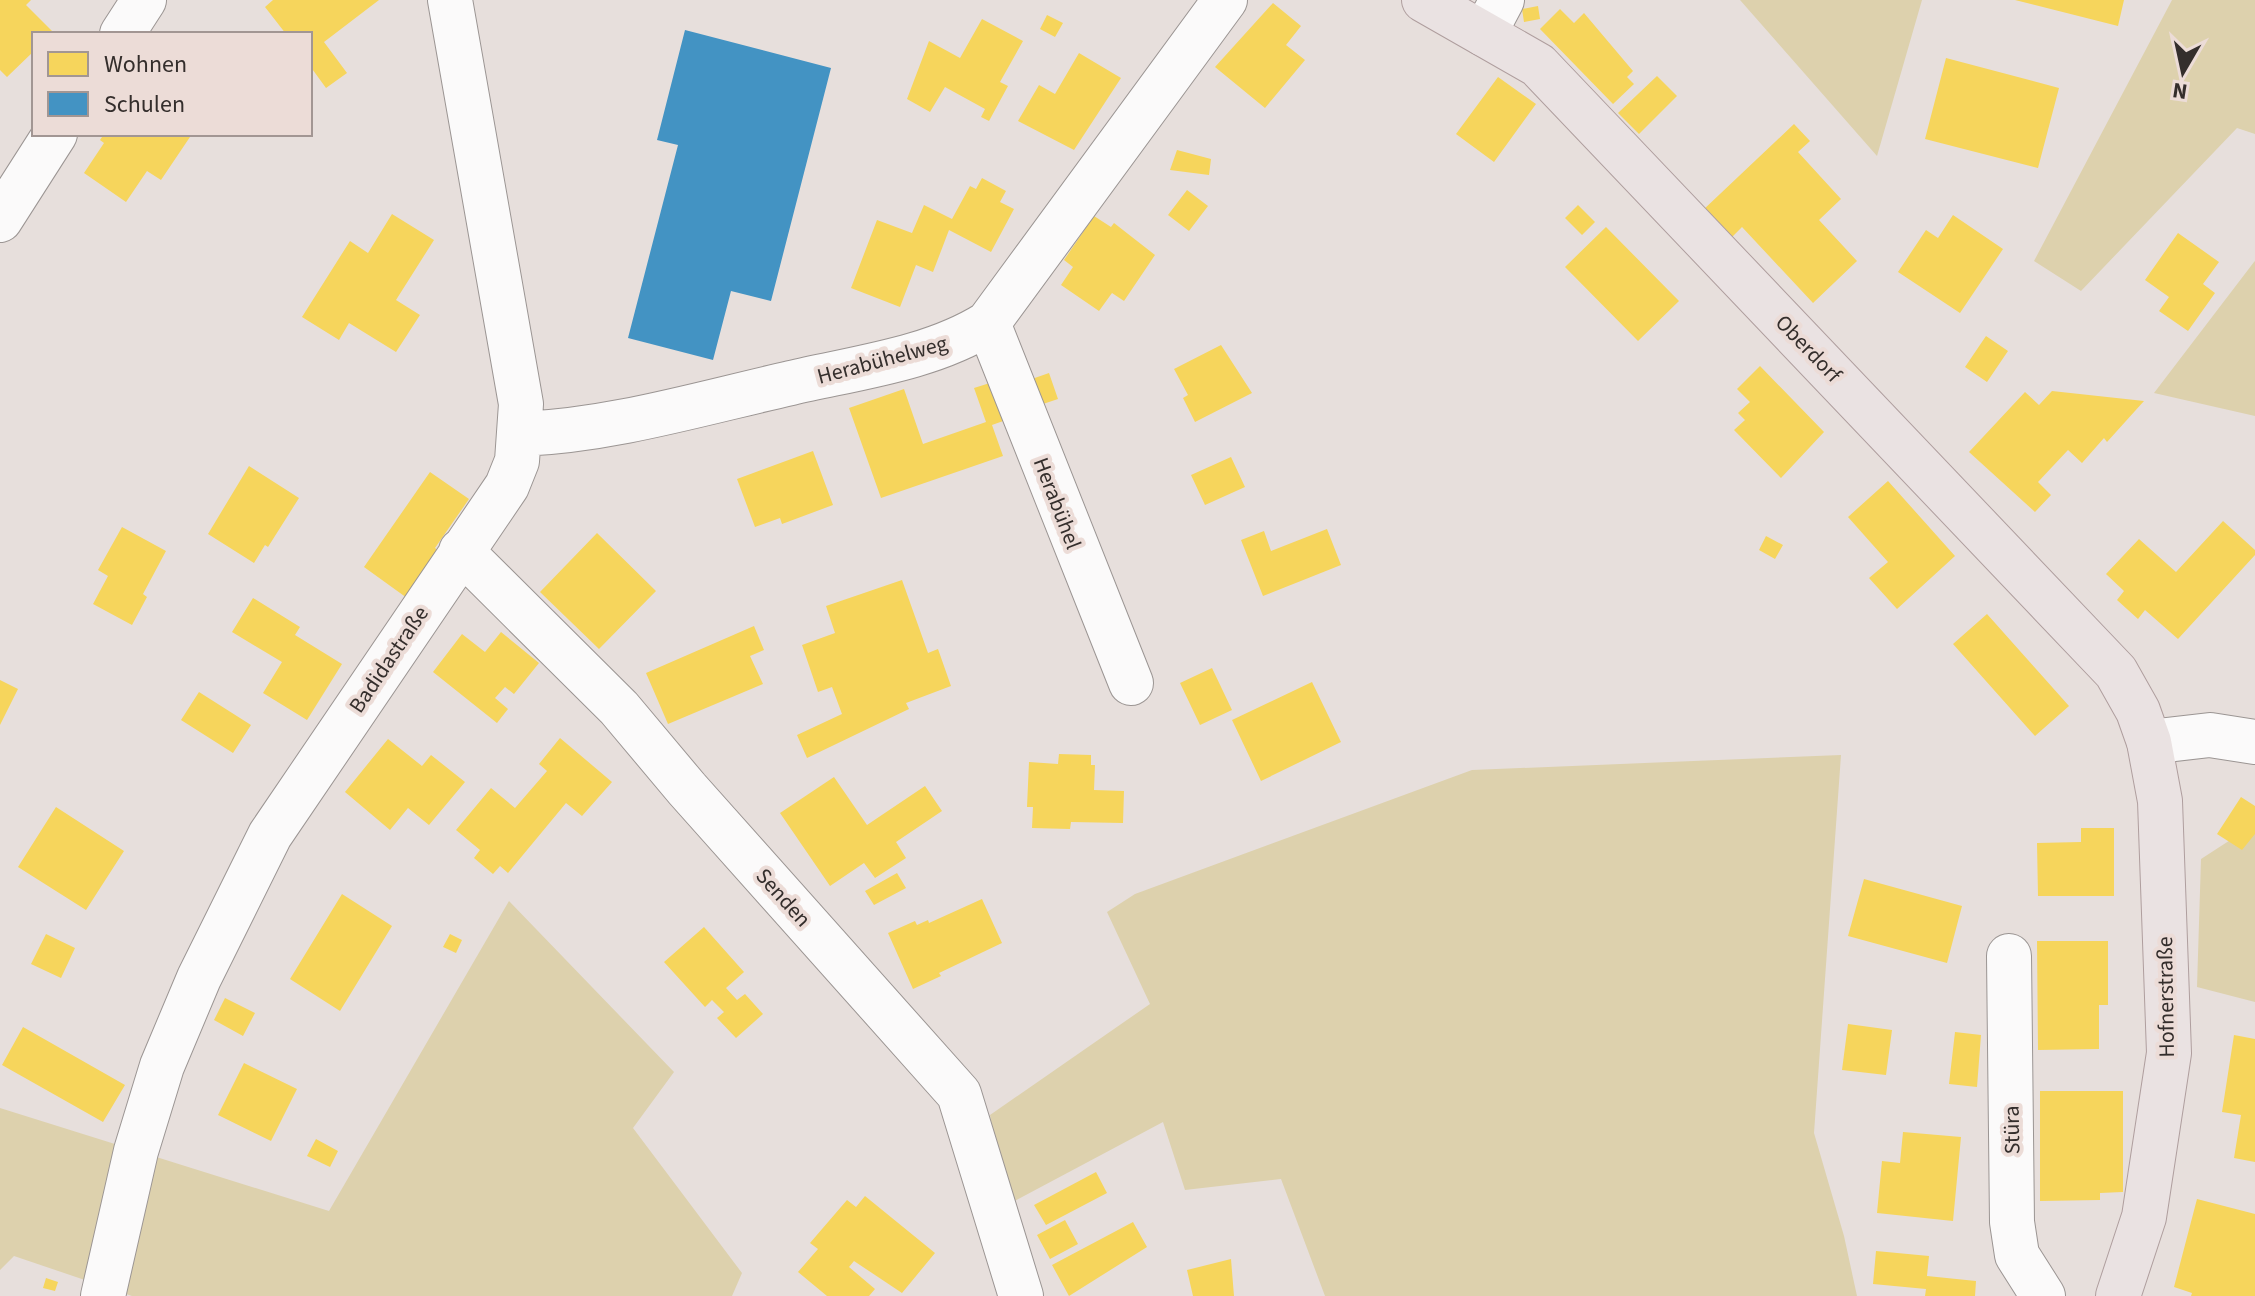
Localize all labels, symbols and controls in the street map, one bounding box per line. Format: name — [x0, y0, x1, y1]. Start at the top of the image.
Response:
legend — [32, 32, 312, 136]
north arrow — [2143, 32, 2223, 112]
text: Wohnen — [104, 47, 187, 82]
text: N — [2170, 74, 2190, 108]
text: Schulen — [104, 87, 185, 122]
street label: Oberdorf — [1768, 308, 1850, 391]
street label: Herabühelweg — [814, 327, 951, 393]
street label: Herabühel — [1025, 453, 1089, 554]
street label: Badidastraße — [341, 600, 437, 719]
street label: Senden — [748, 861, 819, 934]
street label: Hofnerstraße — [2149, 936, 2183, 1058]
street label: Stüra — [1996, 1105, 2028, 1155]

